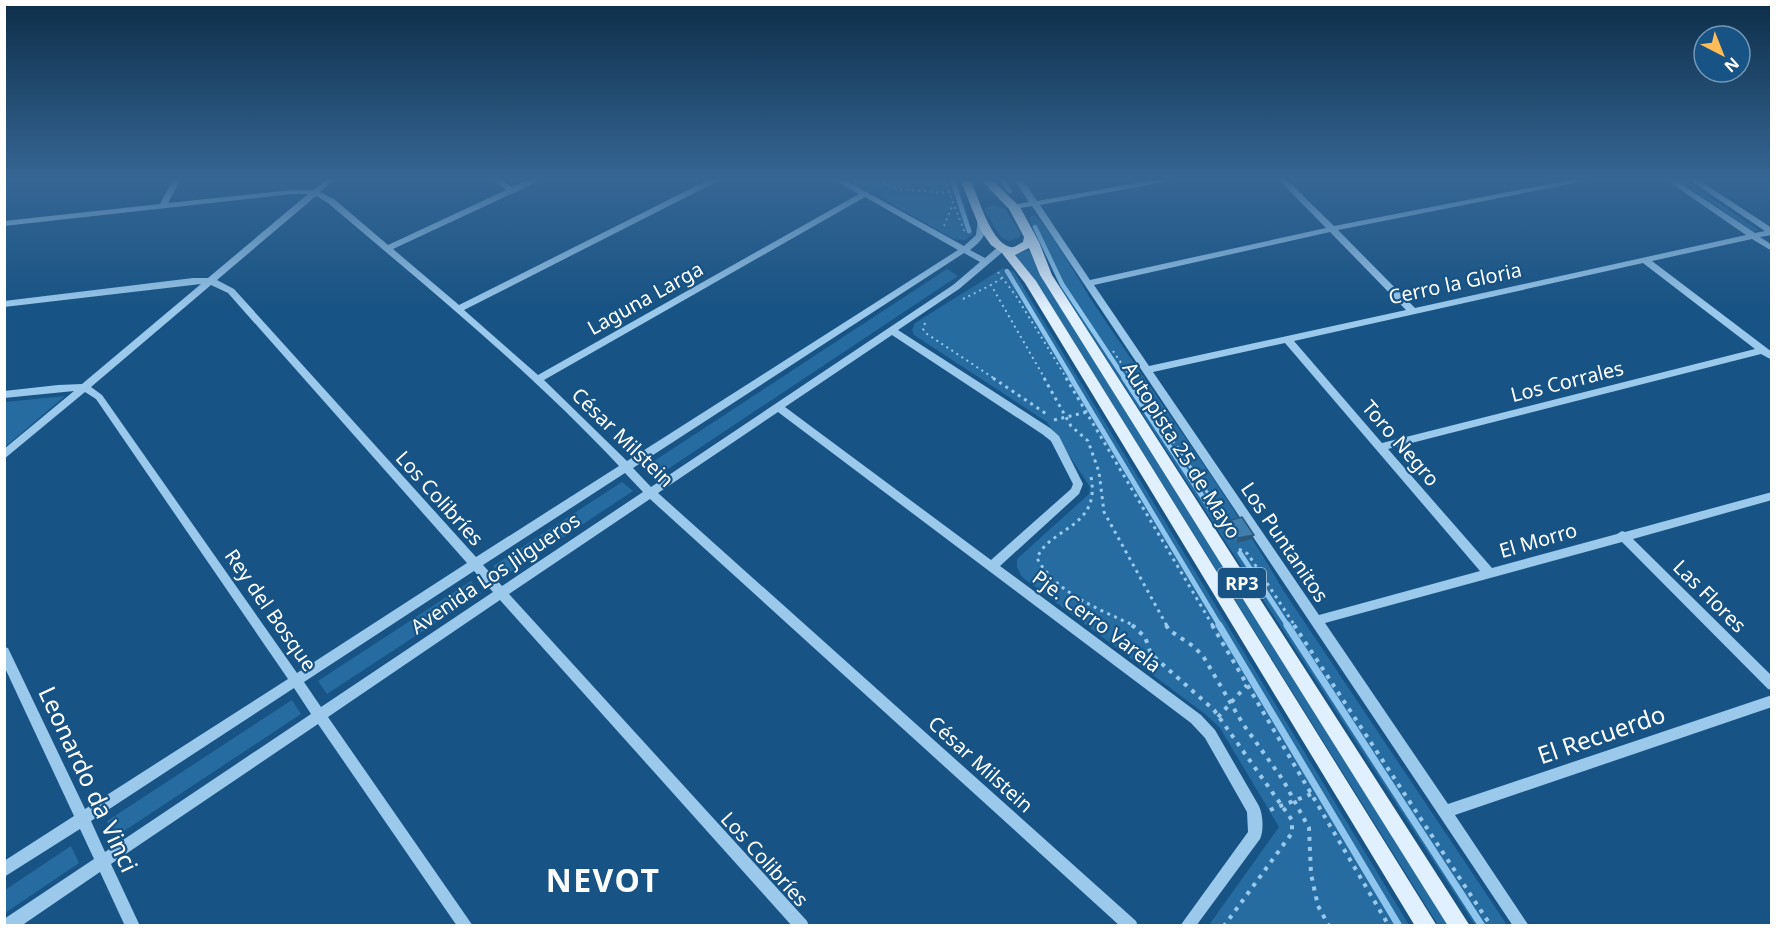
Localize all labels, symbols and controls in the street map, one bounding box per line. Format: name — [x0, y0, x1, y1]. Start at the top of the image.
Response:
north arrow — [1692, 24, 1752, 84]
text: N — [1720, 53, 1744, 78]
street label: Laguna Larga — [582, 255, 708, 341]
street label: Cerro la Gloria — [1386, 256, 1524, 310]
street label: Los Corrales — [1508, 354, 1626, 408]
street label: Autopista 25 de Mayo — [1117, 356, 1247, 544]
street label: César Milstein — [566, 381, 680, 493]
street label: Toro Negro — [1356, 394, 1446, 492]
street label: Los Colibríes — [390, 445, 490, 551]
street label: Los Puntanitos — [1235, 477, 1335, 607]
street label: Avenida Los Jilgueros — [405, 506, 585, 640]
street label: El Morro — [1496, 516, 1580, 564]
street label: Rey del Bosque — [219, 544, 323, 676]
street label: Las Flores — [1668, 554, 1752, 638]
street label: Pje. Cerro Varela — [1027, 564, 1167, 678]
road number: RP3 — [1218, 568, 1266, 598]
street label: Leonardo da Vinci — [31, 681, 147, 877]
street label: El Recuerdo — [1533, 697, 1669, 771]
street label: César Milstein — [923, 710, 1039, 818]
street label: Los Colibríes — [715, 806, 815, 912]
district label: NEVOT — [546, 858, 660, 901]

